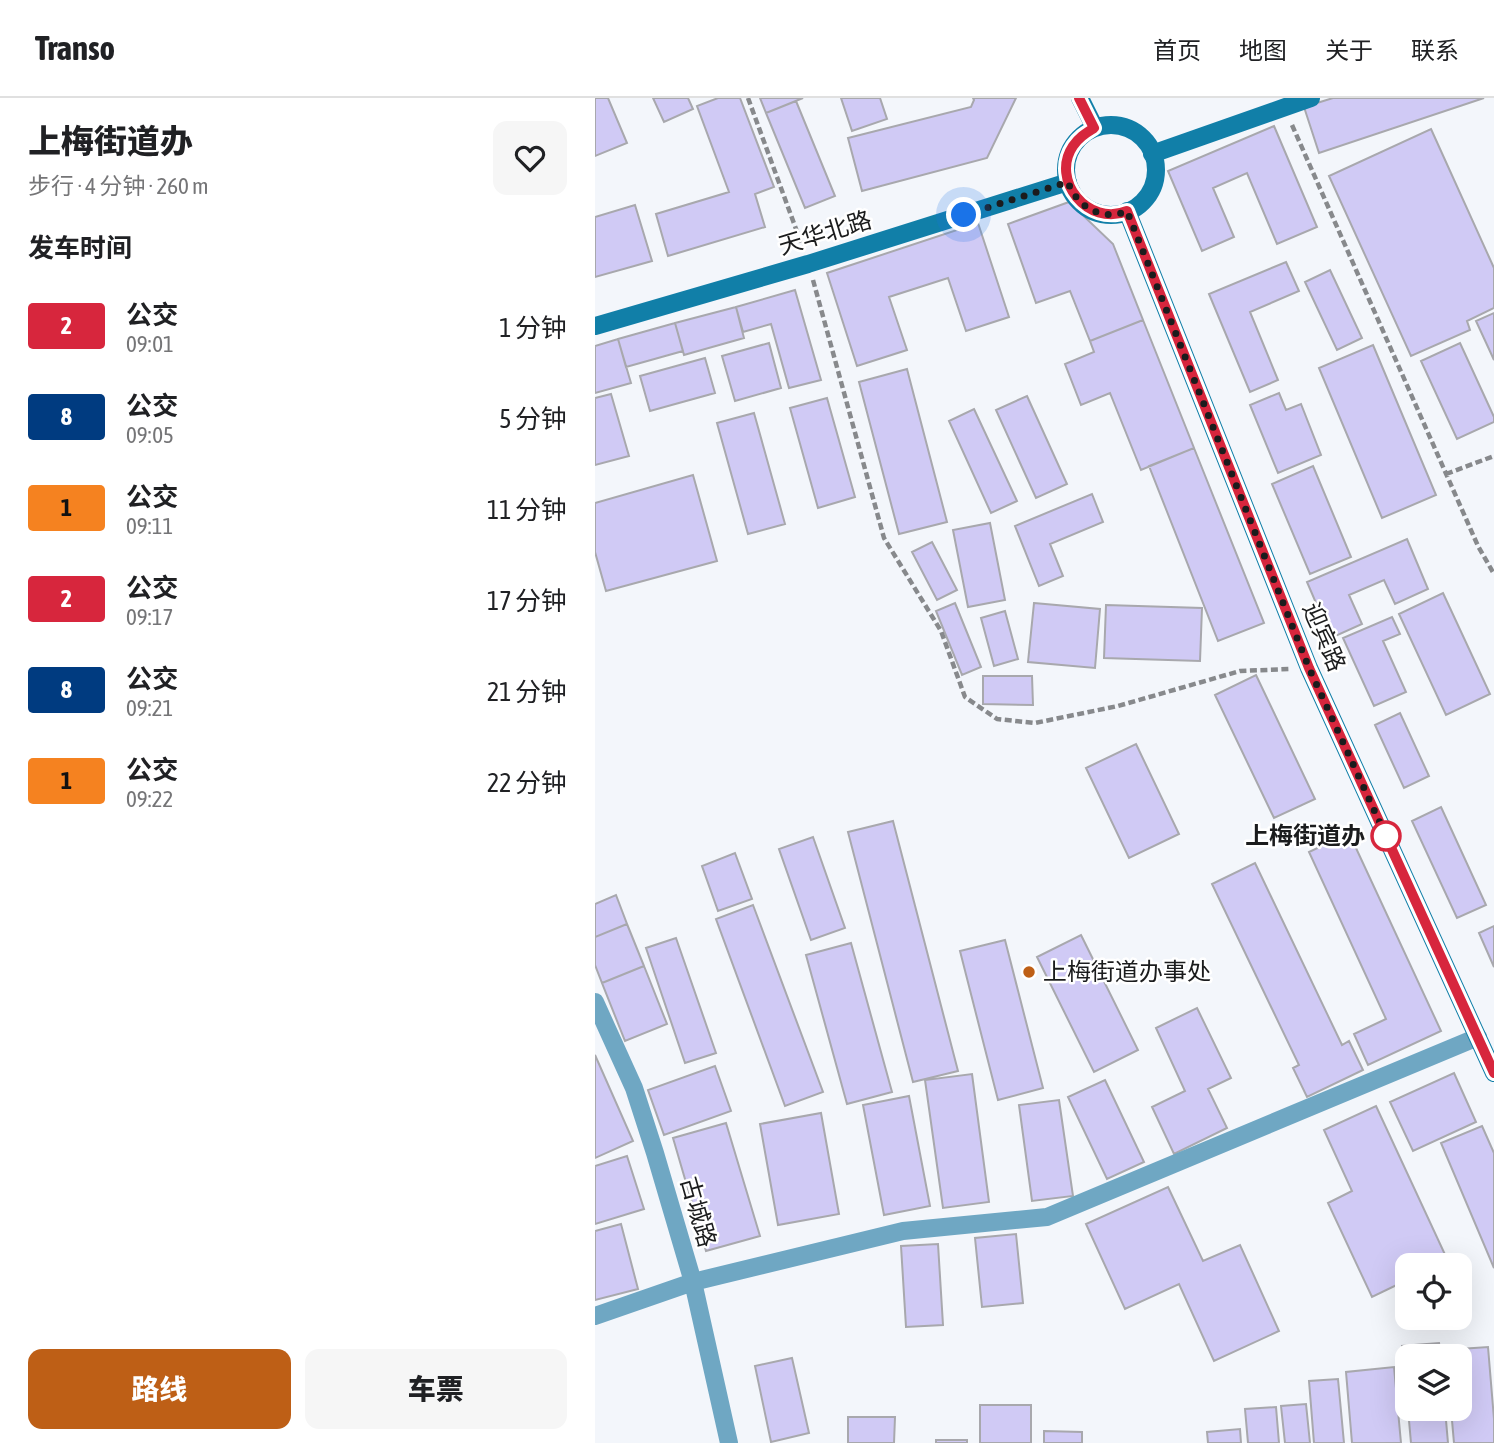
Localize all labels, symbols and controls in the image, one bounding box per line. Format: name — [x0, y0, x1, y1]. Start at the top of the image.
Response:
text: Transo — [35, 29, 115, 67]
text: 首页 — [1153, 37, 1201, 64]
text: 地图 — [1239, 37, 1287, 64]
text: 关于 — [1325, 37, 1373, 64]
text: 联系 — [1411, 37, 1459, 64]
button: heart — [493, 121, 567, 195]
text: 上梅街道办 — [28, 122, 193, 160]
text: 步行 · 4 分钟 · 260 m — [28, 173, 209, 199]
your location — [946, 197, 981, 232]
street label: 天华北路 — [775, 206, 875, 259]
text: 发车时间 — [28, 233, 132, 263]
text: 公交 — [126, 300, 178, 330]
text: 2 — [61, 312, 72, 339]
text: 1 分钟 — [499, 313, 567, 343]
text: 09:01 — [126, 331, 174, 357]
text: 公交 — [126, 391, 178, 421]
text: 8 — [61, 403, 72, 430]
text: 5 分钟 — [499, 404, 567, 434]
text: 09:05 — [126, 422, 174, 448]
text: 公交 — [126, 482, 178, 512]
text: 1 — [61, 494, 72, 521]
text: 11 分钟 — [487, 495, 567, 525]
text: 09:11 — [126, 513, 173, 539]
text: 公交 — [126, 573, 178, 603]
text: 2 — [61, 585, 72, 612]
text: 17 分钟 — [487, 586, 567, 616]
street label: 迎宾路 — [1298, 598, 1351, 675]
text: 09:17 — [126, 604, 173, 630]
text: 公交 — [126, 664, 178, 694]
text: 8 — [61, 676, 72, 703]
text: 21 分钟 — [487, 677, 567, 707]
text: 09:21 — [126, 695, 173, 721]
text: 公交 — [126, 755, 178, 785]
text: 1 — [61, 767, 72, 794]
text: 22 分钟 — [487, 768, 567, 798]
text: 09:22 — [126, 786, 173, 812]
marker: 上梅街道办 — [1371, 821, 1401, 851]
place label: 上梅街道办 — [1245, 822, 1365, 849]
place label: 上梅街道办事处 — [1043, 958, 1211, 985]
marker: 上梅街道办事处 — [1021, 964, 1037, 980]
street label: 古城路 — [676, 1174, 721, 1250]
map controls — [1395, 1253, 1472, 1421]
button: locate — [1395, 1253, 1472, 1330]
button: layers — [1395, 1344, 1472, 1421]
button: 路线 — [28, 1349, 291, 1429]
button: 车票 — [305, 1349, 567, 1429]

